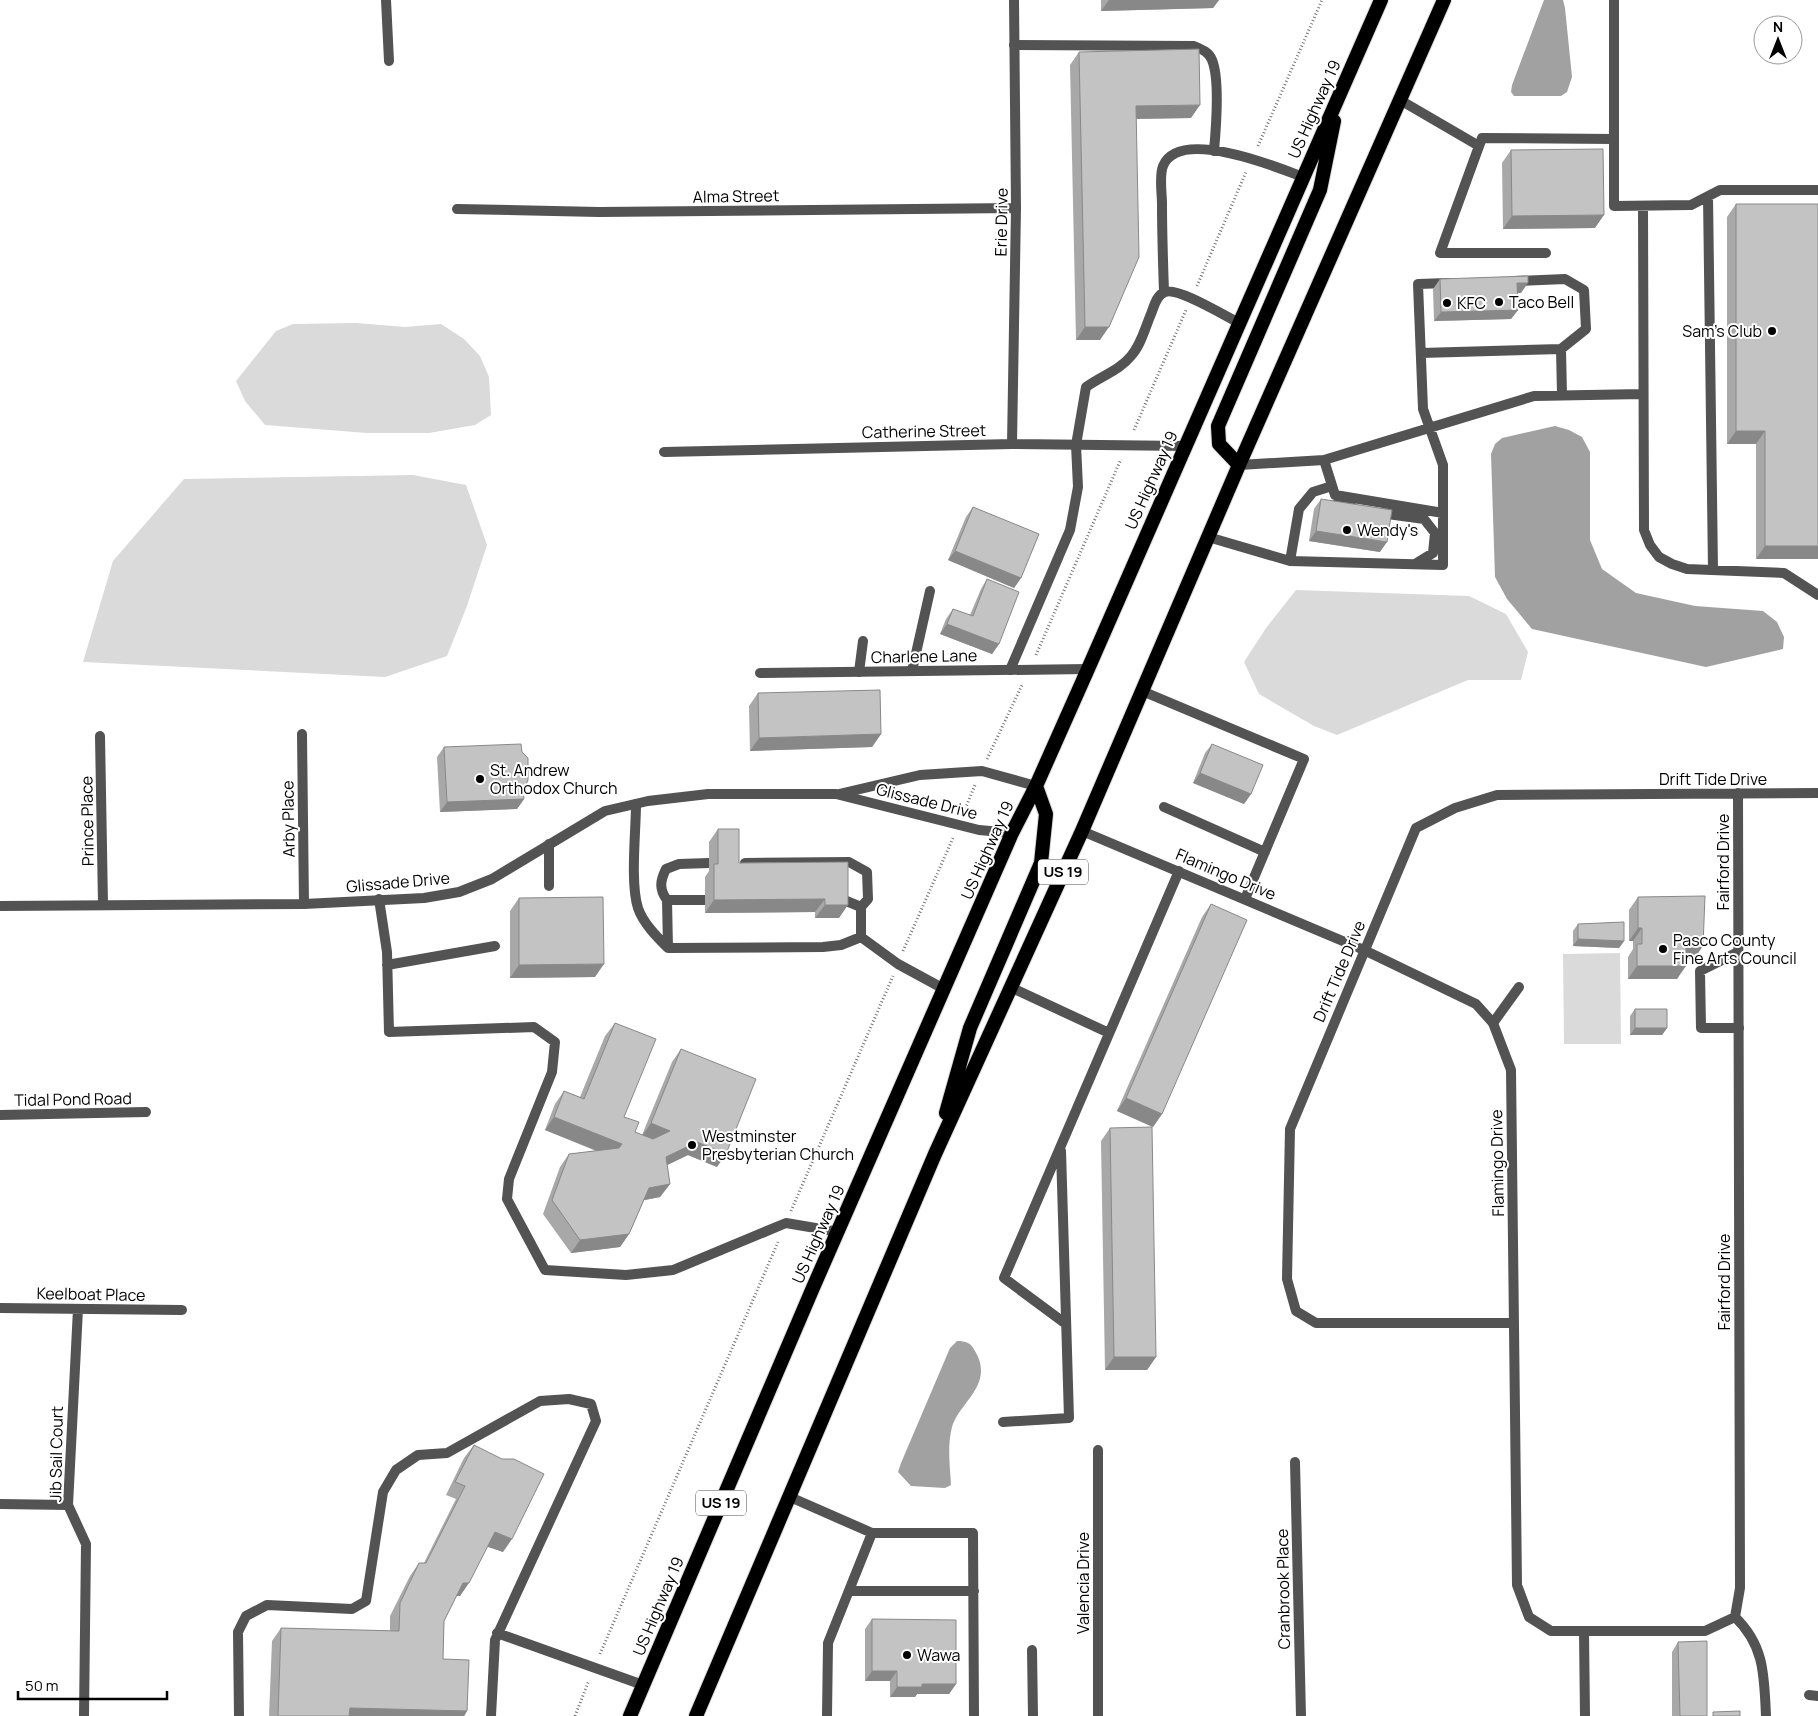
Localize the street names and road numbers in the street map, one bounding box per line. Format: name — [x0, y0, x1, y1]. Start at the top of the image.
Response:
street label: US Highway 19 — [1282, 56, 1346, 162]
street label: Alma Street — [693, 184, 779, 208]
street label: Erie Drive — [989, 188, 1013, 256]
street label: Catherine Street — [862, 419, 986, 443]
street label: US Highway 19 — [1119, 427, 1183, 533]
street label: Charlene Lane — [871, 644, 977, 668]
street label: Drift Tide Drive — [1659, 768, 1767, 790]
street label: Prince Place — [75, 776, 99, 866]
street label: Glissade Drive — [874, 778, 980, 824]
street label: Arby Place — [276, 780, 300, 858]
street label: US Highway 19 — [955, 797, 1019, 903]
street label: Fairford Drive — [1712, 814, 1734, 910]
street label: Flamingo Drive — [1172, 843, 1280, 905]
road number: US 19 — [1038, 860, 1088, 884]
street label: Glissade Drive — [345, 867, 451, 897]
street label: Drift Tide Drive — [1308, 917, 1370, 1025]
street label: Tidal Pond Road — [14, 1087, 132, 1111]
street label: Flamingo Drive — [1485, 1109, 1509, 1217]
street label: US Highway 19 — [786, 1181, 850, 1287]
street label: Fairford Drive — [1713, 1234, 1735, 1330]
street label: Keelboat Place — [36, 1282, 146, 1306]
street label: Jib Sail Court — [44, 1406, 68, 1502]
road number: US 19 — [696, 1490, 746, 1516]
street label: Cranbrook Place — [1271, 1528, 1295, 1650]
street label: Valencia Drive — [1072, 1532, 1094, 1634]
street label: US Highway 19 — [627, 1553, 689, 1659]

